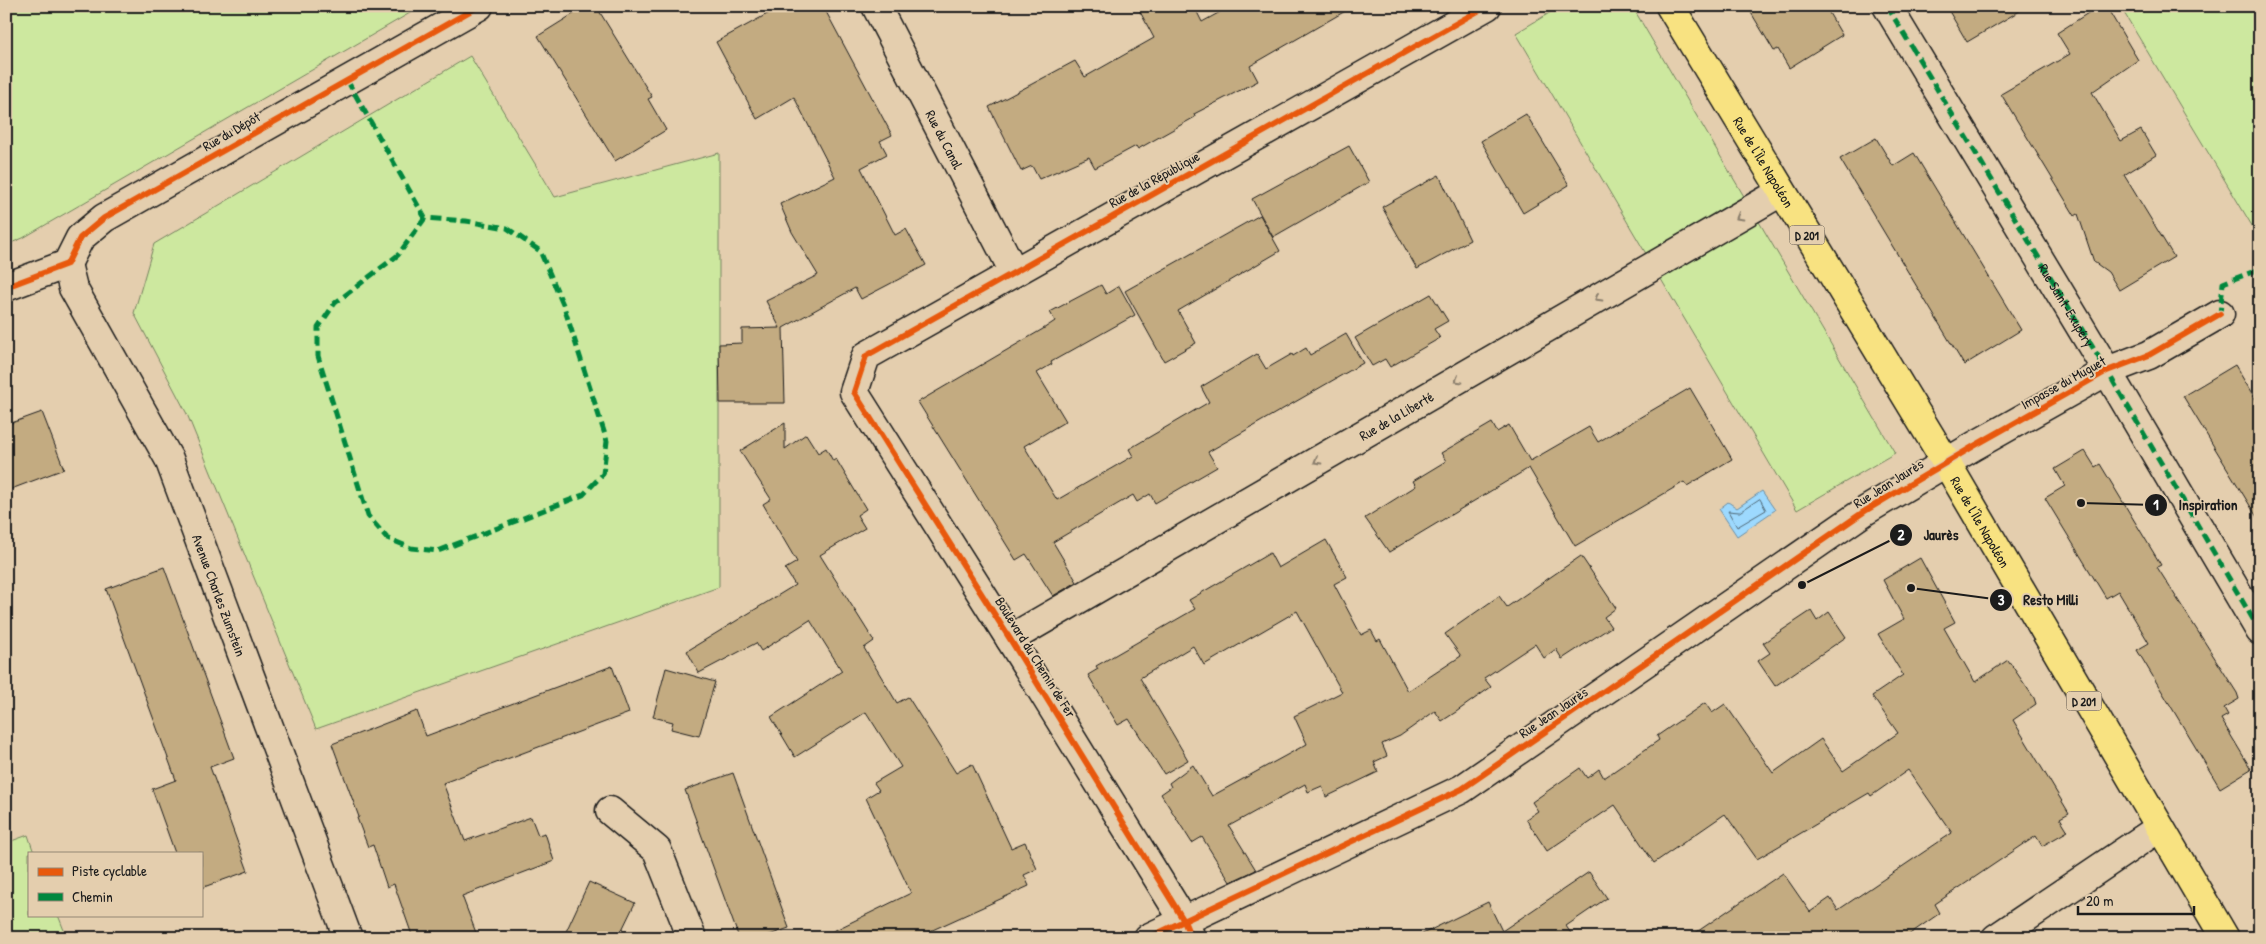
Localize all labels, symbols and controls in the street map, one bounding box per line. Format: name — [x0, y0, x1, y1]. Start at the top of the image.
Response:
street label: Rue du Canal — [922, 106, 968, 172]
street label: Rue du Dépôt — [199, 107, 264, 156]
street label: Rue de l'Île Napoléon — [1729, 113, 1799, 211]
street label: Rue de la République — [1105, 146, 1204, 213]
one-way arrow — [1735, 210, 1744, 220]
road number: D 201 — [1790, 226, 1824, 244]
street label: Rue Saint-Exupéry — [2035, 260, 2100, 350]
one-way arrow — [1595, 292, 1604, 302]
street label: Impasse du Muguet — [2017, 351, 2109, 414]
one-way arrow — [1454, 373, 1463, 383]
street label: Rue de la Liberté — [1355, 386, 1437, 444]
street label: Rue Jean Jaurès — [1849, 454, 1927, 512]
one-way arrow — [1313, 455, 1322, 465]
street label: Rue de l'Île Napoléon — [1947, 472, 2015, 571]
callout: Inspiration — [2144, 490, 2247, 520]
text: 1 — [2153, 494, 2159, 515]
text: Inspiration — [2179, 494, 2238, 516]
callout: Jaurès — [1888, 520, 1968, 550]
text: 2 — [1897, 524, 1905, 545]
text: Jaurès — [1924, 524, 1959, 545]
street label: Avenue Charles Zumstein — [188, 531, 251, 659]
callout: Resto Milli — [1989, 585, 2089, 615]
text: 3 — [1998, 589, 2005, 610]
text: Resto Milli — [2023, 589, 2079, 610]
street label: Boulevard du Chemin de Fer — [991, 593, 1081, 721]
street label: Rue Jean Jaurès — [1515, 682, 1591, 742]
road number: D 201 — [2066, 691, 2102, 710]
legend — [28, 852, 202, 916]
text: Piste cyclable — [72, 860, 147, 881]
scale bar — [2078, 884, 2195, 916]
text: Chemin — [72, 886, 113, 907]
text: 20 m — [2086, 890, 2113, 911]

